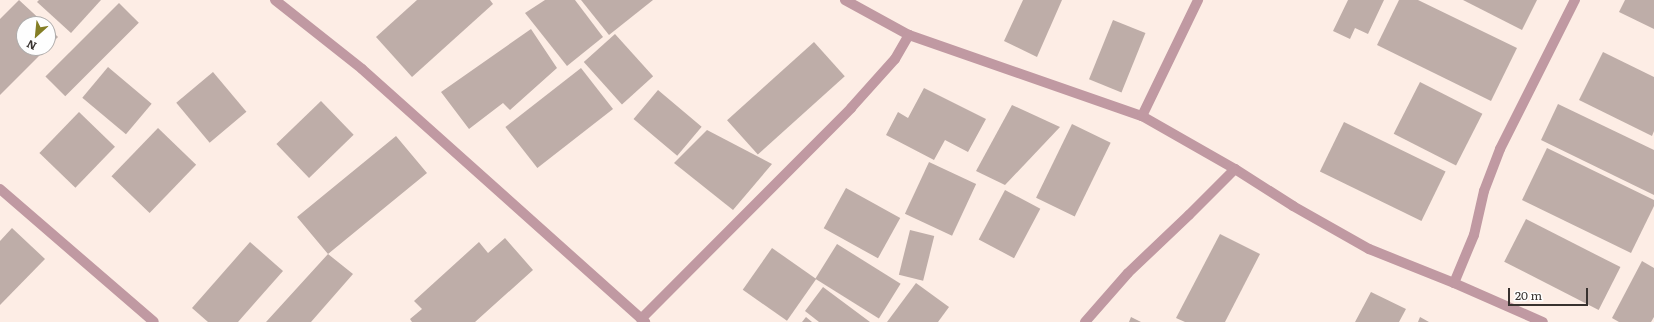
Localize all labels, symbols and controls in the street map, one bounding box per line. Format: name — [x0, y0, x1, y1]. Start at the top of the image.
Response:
north arrow — [16, 16, 56, 56]
text: N — [23, 37, 39, 55]
scale bar — [1510, 280, 1590, 306]
text: 20 m — [1515, 286, 1542, 304]

